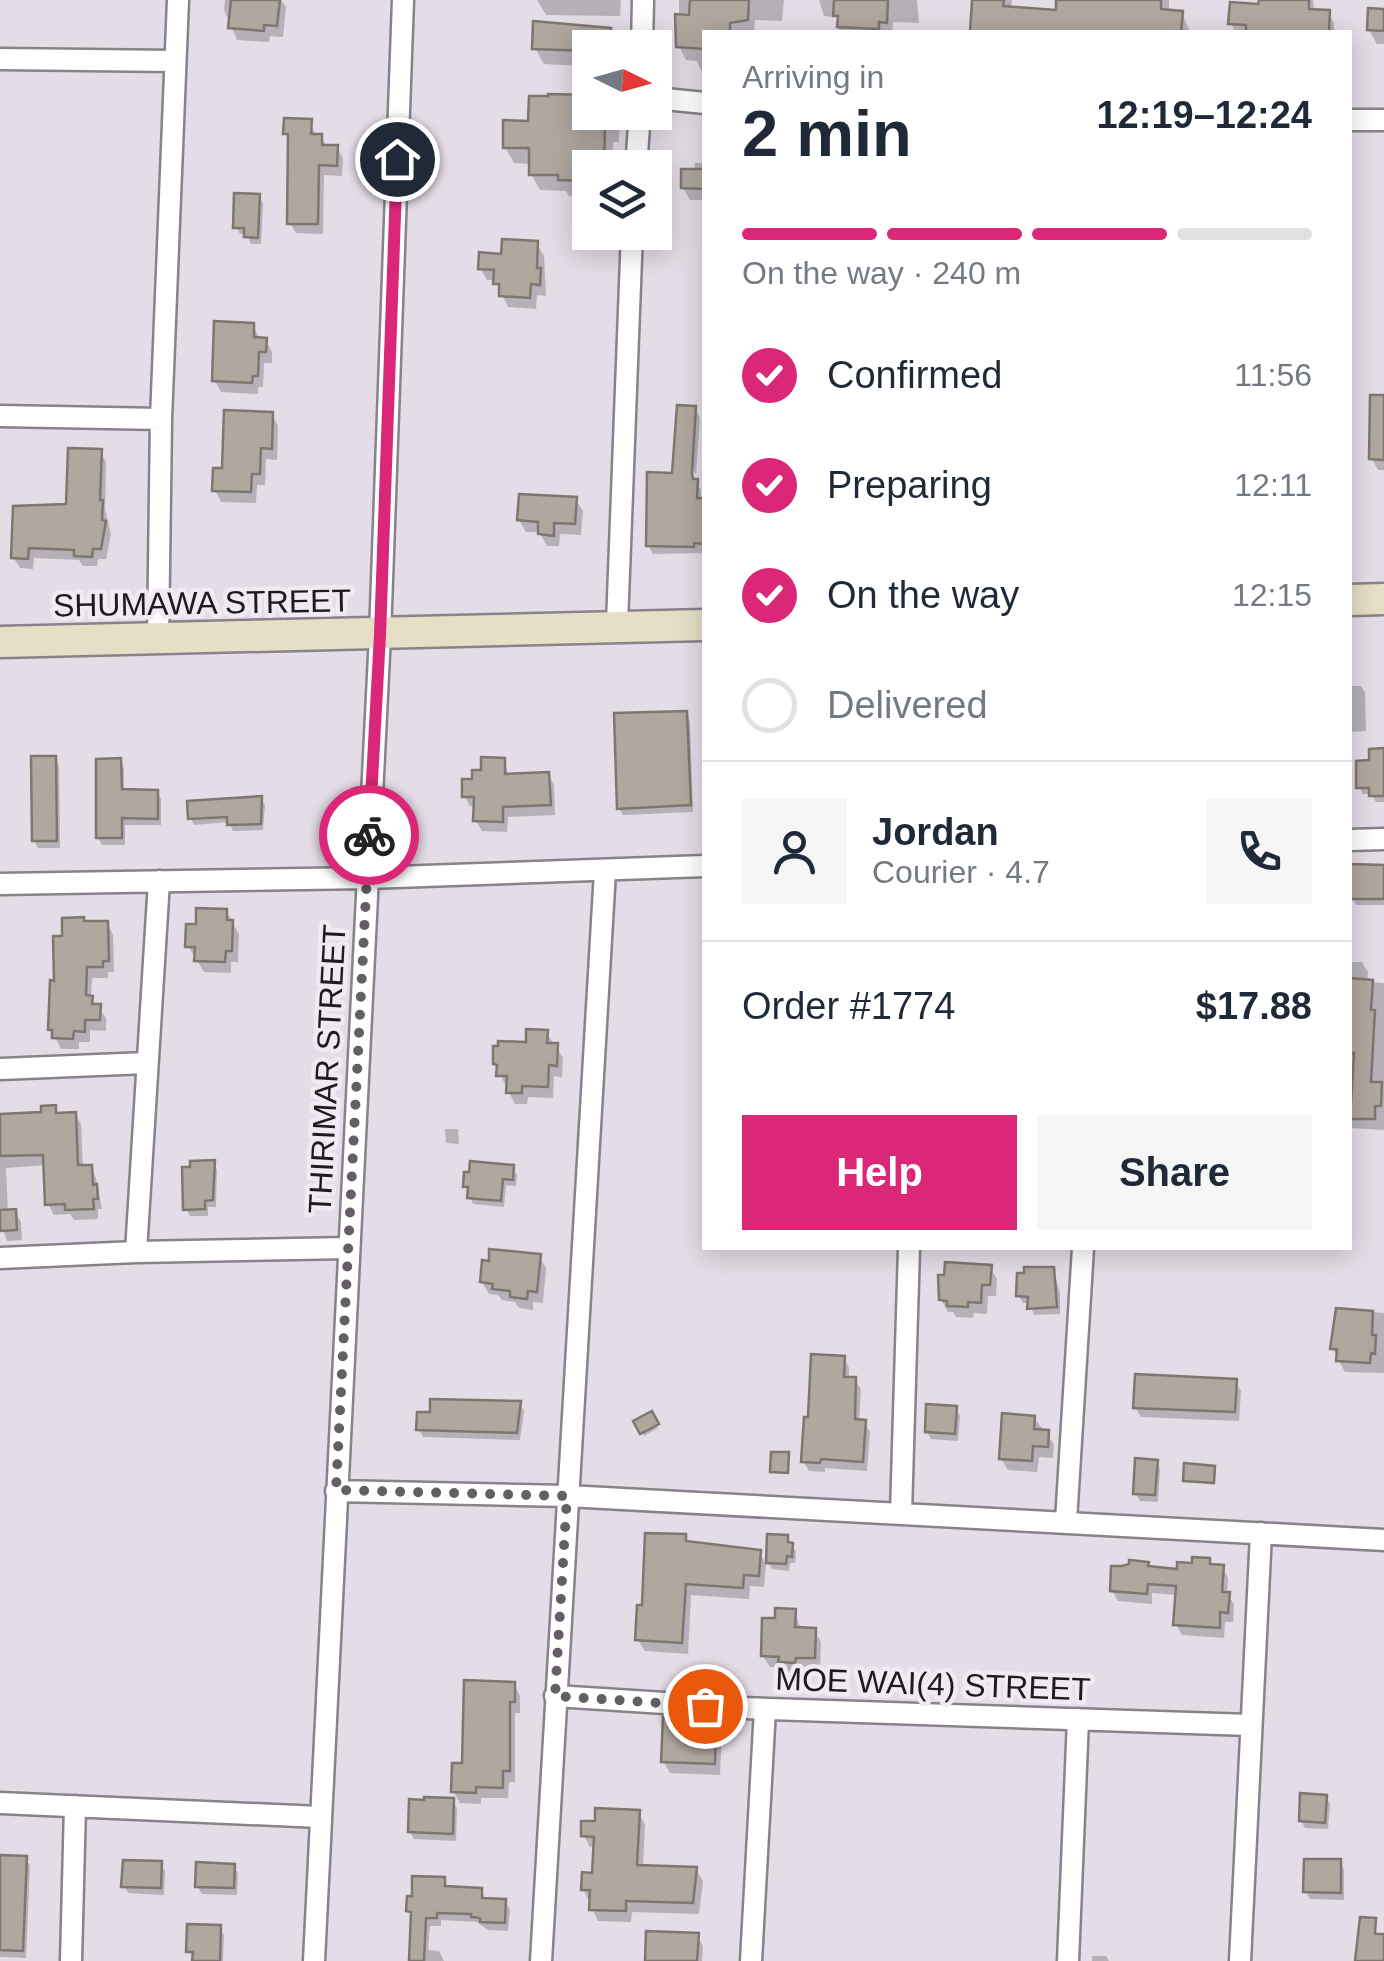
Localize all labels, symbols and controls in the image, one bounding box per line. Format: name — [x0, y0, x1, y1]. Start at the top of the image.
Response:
north arrow — [572, 30, 672, 130]
map controls — [572, 30, 672, 250]
text: Arriving in — [742, 59, 884, 95]
text: 12:19–12:24 — [1096, 94, 1312, 136]
text: 2 min — [742, 97, 912, 170]
pin — [355, 117, 440, 202]
icon: home — [370, 132, 425, 187]
button: layers — [572, 150, 672, 250]
text: On the way · 240 m — [742, 255, 1021, 291]
icon: check — [742, 348, 797, 403]
text: Confirmed — [827, 354, 1002, 396]
text: 11:56 — [1234, 357, 1312, 393]
icon: check — [742, 458, 797, 513]
text: Preparing — [827, 464, 992, 506]
text: 12:11 — [1234, 467, 1312, 503]
icon: check — [742, 568, 797, 623]
text: On the way — [827, 574, 1019, 616]
text: 12:15 — [1232, 577, 1312, 613]
street label: SHUMAWA STREET — [53, 582, 351, 624]
text: Delivered — [827, 684, 988, 726]
courier — [319, 785, 419, 885]
button: person — [742, 799, 847, 904]
button: phone — [1207, 799, 1312, 904]
icon: bike — [342, 808, 397, 863]
text: Jordan — [872, 811, 999, 853]
text: Courier · 4.7 — [872, 854, 1050, 890]
street label: THIRIMAR STREET — [301, 923, 353, 1215]
text: Order #1774 — [742, 985, 955, 1027]
text: $17.88 — [1196, 985, 1312, 1027]
button: Help — [742, 1115, 1017, 1230]
button: Share — [1037, 1115, 1312, 1230]
street label: MOE WAI(4) STREET — [775, 1661, 1091, 1707]
pin — [663, 1664, 748, 1749]
icon: bag — [678, 1679, 733, 1734]

